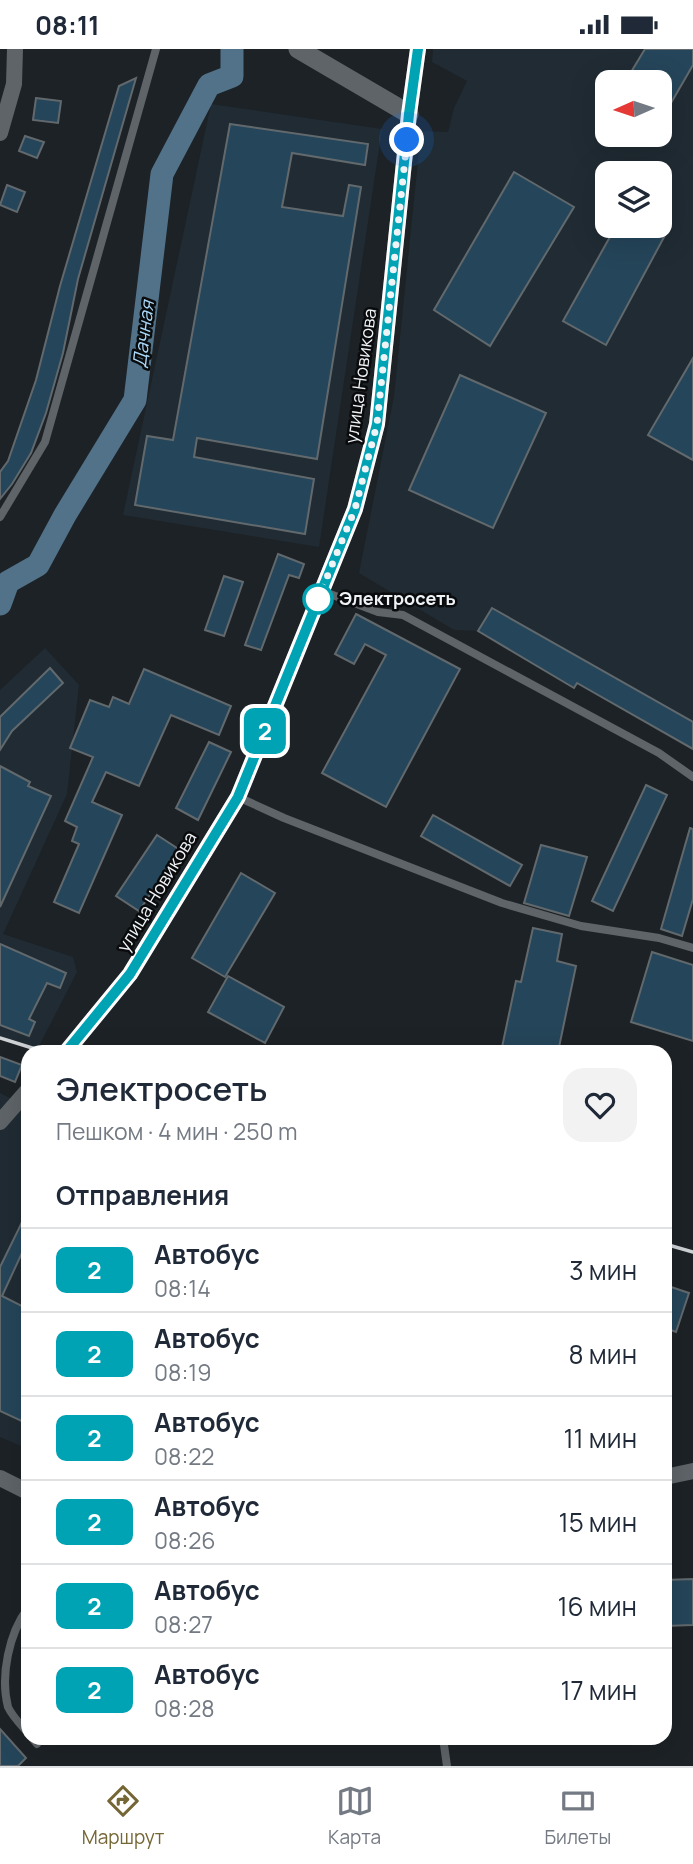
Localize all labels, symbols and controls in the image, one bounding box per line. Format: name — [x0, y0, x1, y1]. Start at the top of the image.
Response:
text: 08:11 — [35, 7, 100, 43]
north arrow — [595, 70, 672, 147]
map controls — [595, 70, 672, 238]
your location — [389, 122, 424, 157]
button: layers — [595, 161, 672, 238]
water label: Дачная — [126, 298, 160, 369]
street label: улица Новикова — [339, 307, 381, 445]
marker: Электросеть — [303, 584, 333, 614]
place label: Электросеть — [339, 586, 456, 610]
line badge: 2 — [242, 708, 288, 754]
text: 2 — [258, 714, 272, 747]
street label: улица Новикова — [111, 827, 202, 956]
text: Электросеть — [56, 1066, 267, 1111]
button: heart — [563, 1068, 637, 1142]
text: Пешком · 4 мин · 250 m — [56, 1115, 298, 1147]
text: Отправления — [56, 1177, 229, 1213]
text: Автобус — [154, 1236, 260, 1272]
text: 3 мин — [569, 1252, 637, 1288]
text: 2 — [87, 1253, 102, 1286]
text: 08:14 — [154, 1272, 211, 1304]
text: Автобус — [154, 1320, 260, 1356]
text: 8 мин — [569, 1336, 637, 1372]
text: 2 — [87, 1337, 102, 1370]
text: 08:19 — [154, 1356, 212, 1388]
text: Автобус — [154, 1404, 260, 1440]
text: 11 мин — [563, 1420, 637, 1456]
text: 2 — [87, 1421, 102, 1454]
text: 08:22 — [154, 1440, 214, 1472]
text: Автобус — [154, 1488, 260, 1524]
text: 15 мин — [559, 1504, 637, 1540]
text: 2 — [87, 1505, 102, 1538]
text: 08:26 — [154, 1524, 216, 1556]
text: Автобус — [154, 1572, 260, 1608]
text: 16 мин — [557, 1588, 637, 1624]
text: 2 — [87, 1589, 102, 1622]
text: 08:27 — [154, 1608, 213, 1640]
text: Автобус — [154, 1656, 260, 1692]
text: 17 мин — [560, 1672, 637, 1708]
text: 2 — [87, 1673, 102, 1706]
text: 08:28 — [154, 1692, 215, 1724]
tab: Маршрут — [82, 1782, 165, 1850]
tab: Карта — [328, 1782, 381, 1850]
tab: Билеты — [545, 1782, 611, 1850]

